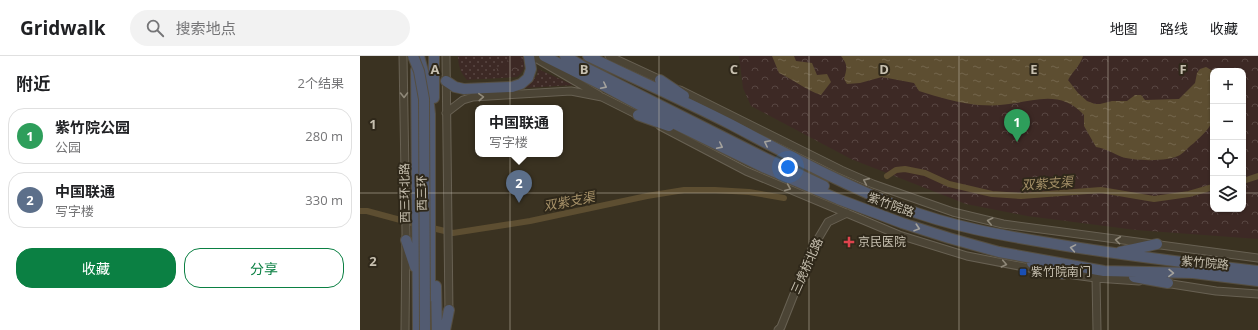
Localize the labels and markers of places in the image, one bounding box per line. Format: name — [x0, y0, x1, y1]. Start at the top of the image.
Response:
pin: 1 — [1004, 109, 1030, 142]
pin: 2 — [506, 170, 532, 203]
place label: 京民医院 — [858, 233, 906, 250]
marker: 京民医院 — [843, 236, 855, 248]
place label: 紫竹院南门 — [1031, 263, 1091, 280]
marker: 紫竹院南门 — [1018, 267, 1028, 277]

